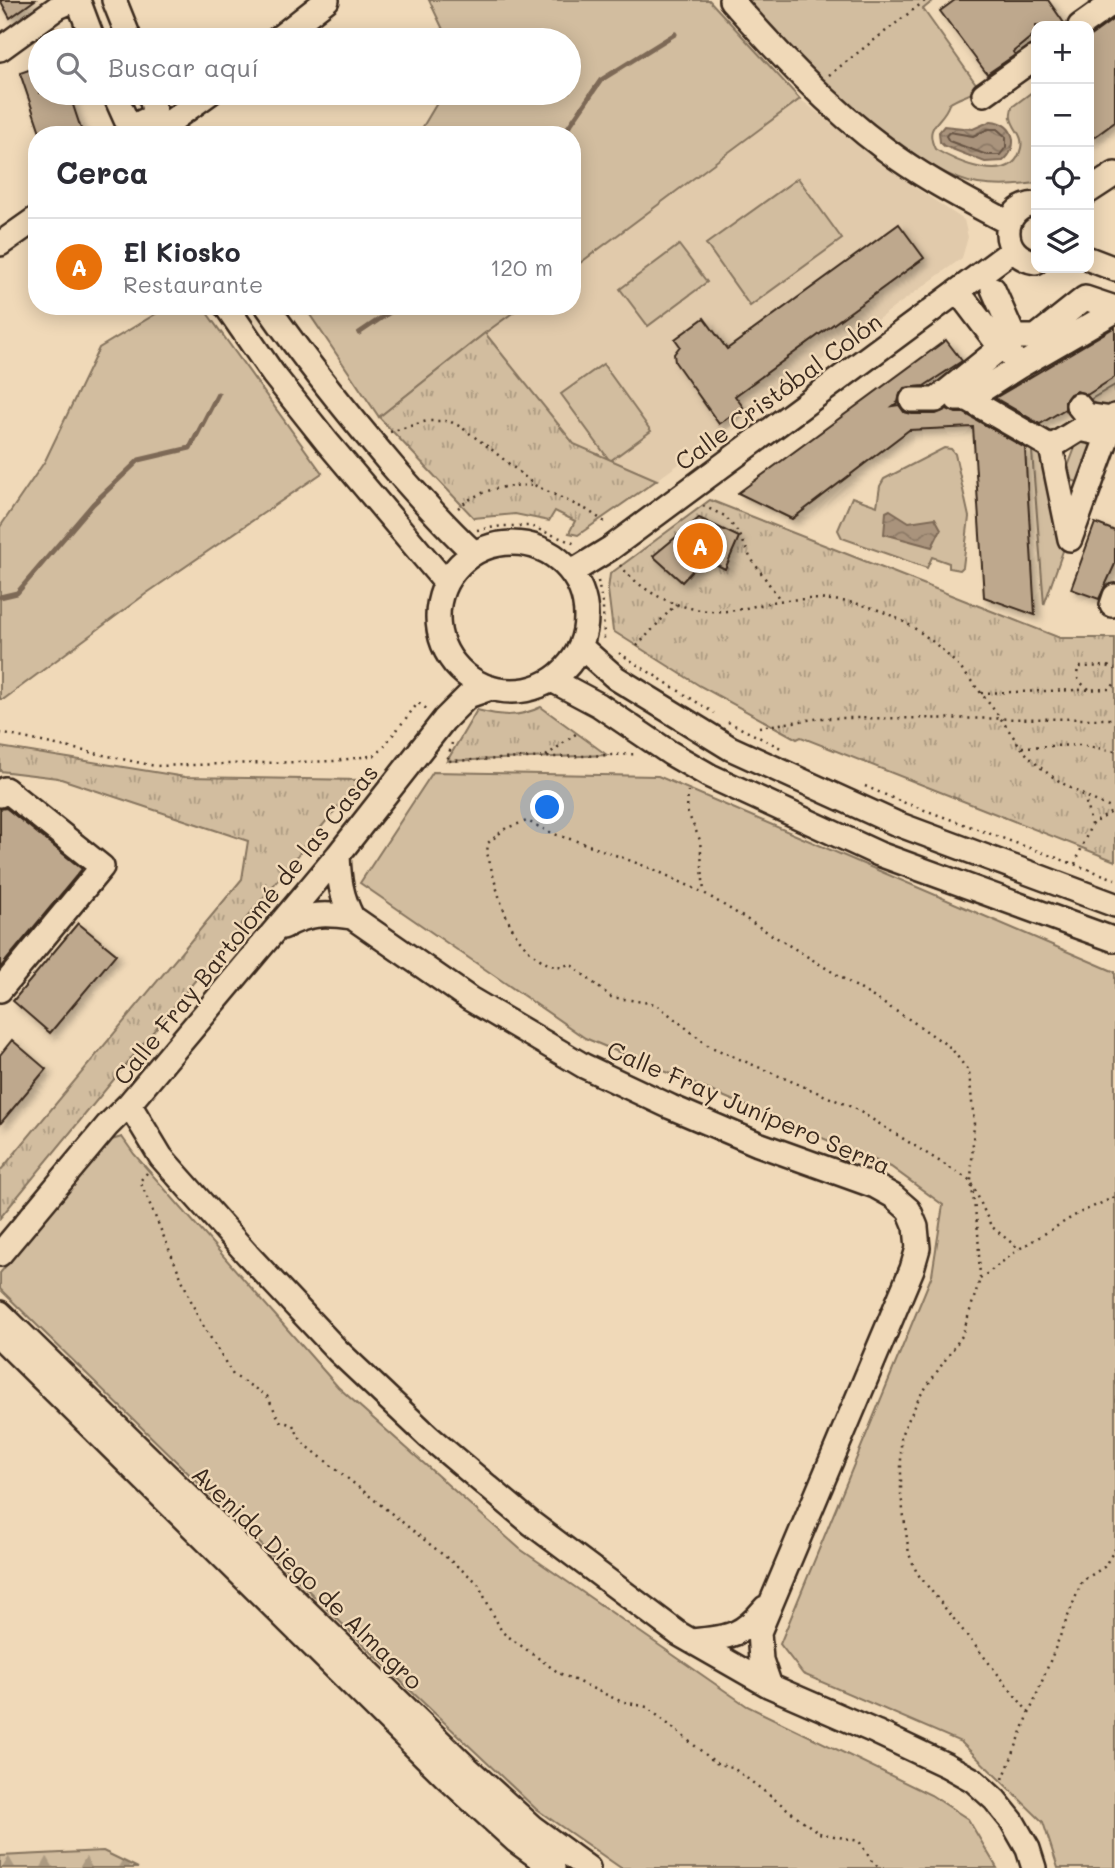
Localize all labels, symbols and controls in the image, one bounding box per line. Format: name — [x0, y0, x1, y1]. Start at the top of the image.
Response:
map controls — [1031, 21, 1094, 273]
button: + — [1031, 21, 1094, 84]
search box — [28, 28, 581, 105]
icon: search — [52, 48, 90, 86]
text: Buscar aquí — [108, 50, 259, 84]
button: − — [1031, 84, 1094, 147]
button: locate — [1031, 147, 1094, 210]
text: Cerca — [56, 152, 148, 192]
button: layers — [1031, 210, 1094, 273]
text: El Kiosko — [123, 235, 241, 269]
text: A — [71, 252, 87, 282]
text: 120 m — [490, 252, 553, 282]
text: Restaurante — [123, 269, 263, 299]
street label: Calle Cristóbal Colón — [668, 305, 888, 477]
pin: A — [677, 520, 723, 572]
street label: Calle Fray Bartolomé de las Casas — [106, 757, 384, 1091]
your location — [530, 790, 564, 824]
street label: Calle Fray Junípero Serra — [602, 1033, 896, 1181]
street label: Avenida Diego de Almagro — [186, 1458, 430, 1696]

